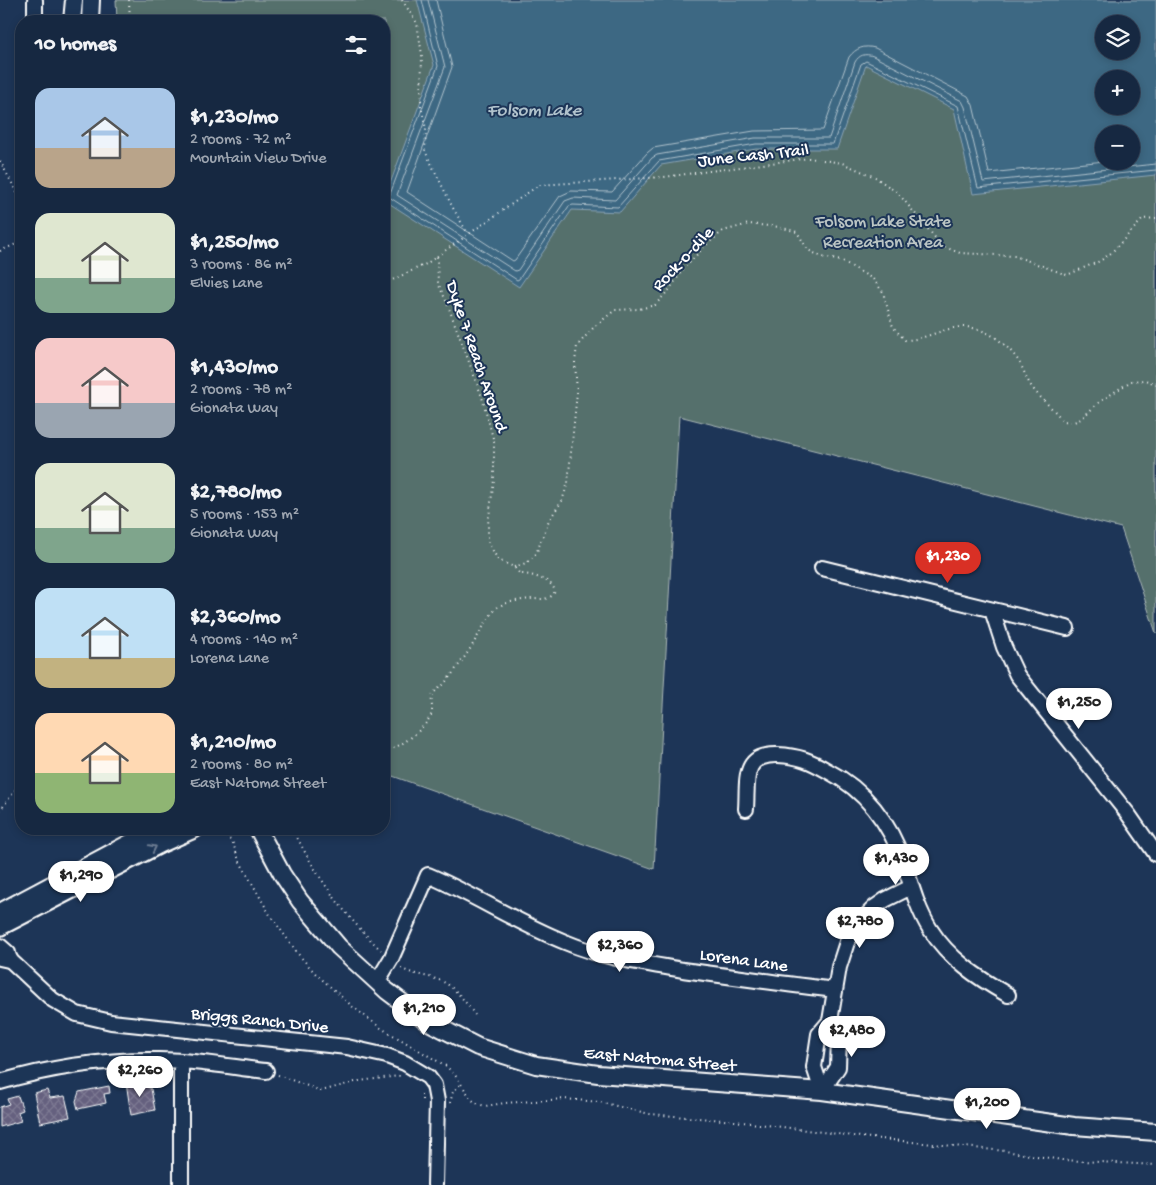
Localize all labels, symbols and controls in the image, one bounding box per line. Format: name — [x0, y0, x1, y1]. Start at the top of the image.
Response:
map controls — [1095, 15, 1140, 170]
button: layers — [1095, 15, 1140, 60]
icon: filters — [342, 31, 370, 59]
text: 10 homes — [35, 33, 116, 58]
button: + — [1095, 70, 1140, 115]
water label: Folsom Lake — [487, 100, 582, 123]
text: $1,230/mo — [190, 106, 278, 131]
icon: home — [75, 108, 135, 168]
button: − — [1095, 125, 1140, 170]
text: 2 rooms · 72 m² — [190, 131, 291, 150]
street label: June Cash Trail — [697, 140, 810, 173]
text: Mountain View Drive — [190, 150, 326, 169]
park label: Folsom Lake State Recreation Area — [814, 212, 952, 254]
street label: Rock-o-dile — [648, 222, 720, 297]
text: $1,250/mo — [190, 231, 279, 256]
icon: home — [75, 233, 135, 293]
text: 3 rooms · 86 m² — [190, 256, 293, 275]
text: Elvies Lane — [190, 275, 263, 294]
street label: Dyke 7 Reach Around — [440, 278, 512, 437]
text: $1,430/mo — [190, 356, 278, 381]
icon: home — [75, 358, 135, 418]
text: 2 rooms · 78 m² — [190, 381, 292, 400]
text: Gionata Way — [190, 400, 278, 419]
text: $2,780/mo — [190, 481, 282, 506]
icon: home — [75, 483, 135, 543]
text: 5 rooms · 153 m² — [190, 506, 299, 525]
text: Gionata Way — [190, 525, 278, 544]
pin: $1,230 — [907, 542, 989, 584]
text: $1,230 — [926, 548, 970, 567]
text: $2,360/mo — [190, 606, 281, 631]
icon: home — [75, 608, 135, 668]
text: 4 rooms · 140 m² — [190, 631, 298, 650]
text: Lorena Lane — [190, 650, 269, 669]
pin: $1,250 — [1038, 688, 1120, 730]
text: $1,250 — [1057, 694, 1101, 713]
text: $1,210/mo — [190, 731, 276, 756]
icon: home — [75, 733, 135, 793]
text: 2 rooms · 80 m² — [190, 756, 293, 775]
text: East Natoma Street — [190, 775, 326, 794]
one-way arrow — [148, 844, 157, 854]
pin: $1,430 — [855, 844, 937, 886]
text: $1,430 — [874, 850, 918, 869]
pin: $1,290 — [40, 860, 122, 903]
text: $1,290 — [59, 867, 103, 886]
pin: $2,780 — [819, 906, 901, 949]
text: $2,780 — [837, 913, 883, 932]
pin: $2,360 — [579, 930, 661, 973]
text: $2,360 — [597, 937, 643, 956]
street label: Lorena Lane — [698, 945, 790, 978]
pin: $1,210 — [383, 994, 465, 1036]
text: $1,210 — [403, 1000, 445, 1019]
street label: Briggs Ranch Drive — [189, 1004, 330, 1039]
pin: $2,480 — [811, 1016, 893, 1058]
text: $2,480 — [829, 1022, 875, 1041]
street label: East Natoma Street — [583, 1043, 739, 1078]
pin: $2,260 — [99, 1056, 181, 1098]
text: $2,260 — [117, 1062, 163, 1081]
pin: $1,200 — [946, 1088, 1028, 1130]
text: $1,200 — [965, 1094, 1009, 1113]

